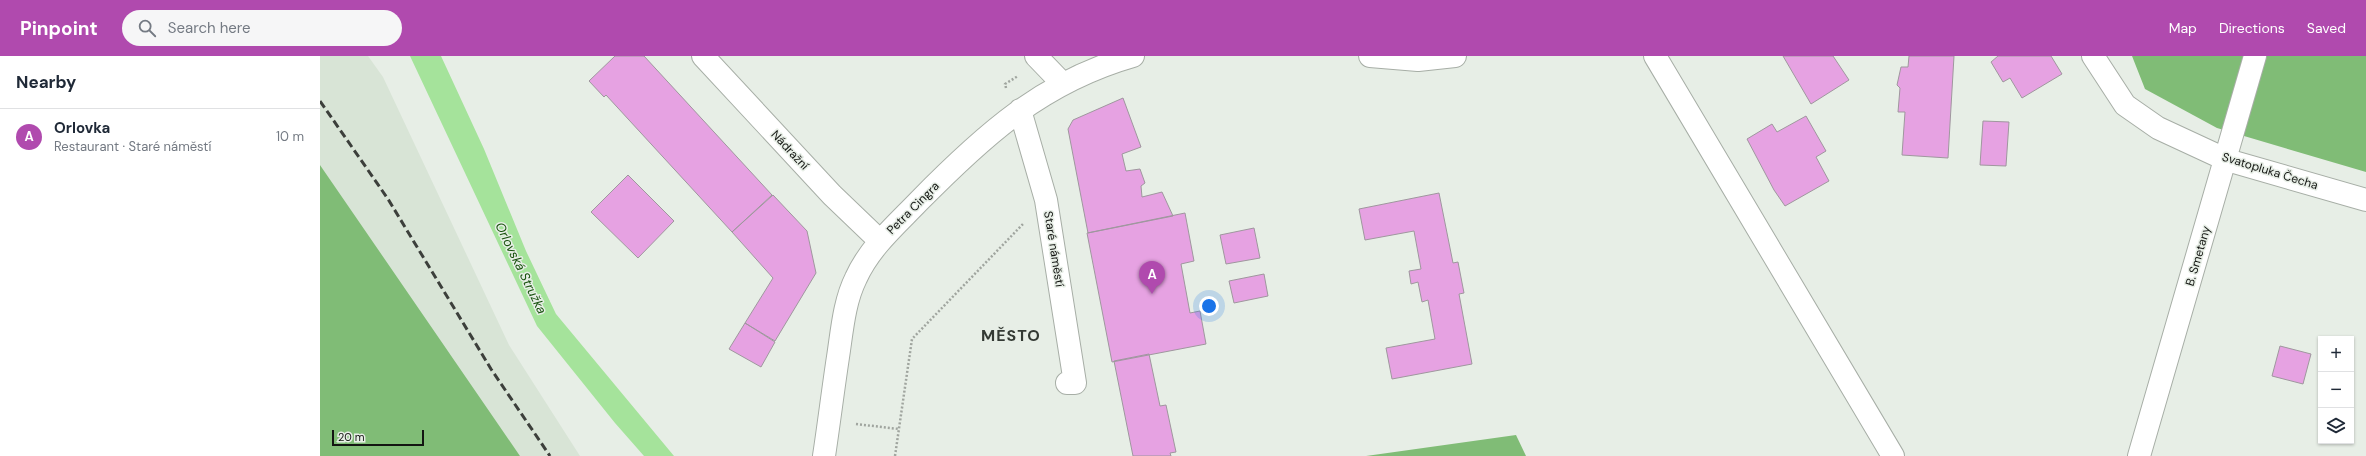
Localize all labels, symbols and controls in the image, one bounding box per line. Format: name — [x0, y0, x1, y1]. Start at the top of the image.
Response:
search box — [122, 10, 402, 46]
text: Pinpoint — [20, 16, 98, 41]
icon: search — [136, 17, 158, 39]
text: Search here — [168, 18, 251, 38]
text: Map — [2169, 19, 2197, 37]
text: Directions — [2219, 19, 2285, 37]
text: Saved — [2307, 19, 2346, 37]
text: Nearby — [16, 71, 76, 93]
text: Orlovka — [54, 118, 110, 138]
street label: Nádražní — [768, 127, 813, 173]
text: A — [24, 128, 34, 145]
text: 10 m — [276, 128, 304, 145]
text: Restaurant · Staré náměstí — [54, 138, 211, 155]
street label: Svatopluka Čecha — [2220, 149, 2320, 193]
street label: Petra Cingra — [883, 178, 943, 238]
street label: Staré náměstí — [1040, 210, 1068, 288]
water label: Orlovská Stružka — [491, 219, 551, 317]
street label: B. Smetany — [2182, 224, 2214, 288]
pin: A — [1139, 261, 1165, 294]
your location — [1199, 296, 1219, 316]
district label: MĚSTO — [981, 325, 1041, 346]
map controls — [2318, 336, 2354, 444]
button: + — [2318, 336, 2354, 372]
button: − — [2318, 372, 2354, 408]
button: layers — [2318, 408, 2354, 444]
scale bar — [332, 428, 424, 447]
text: 20 m — [338, 430, 364, 444]

